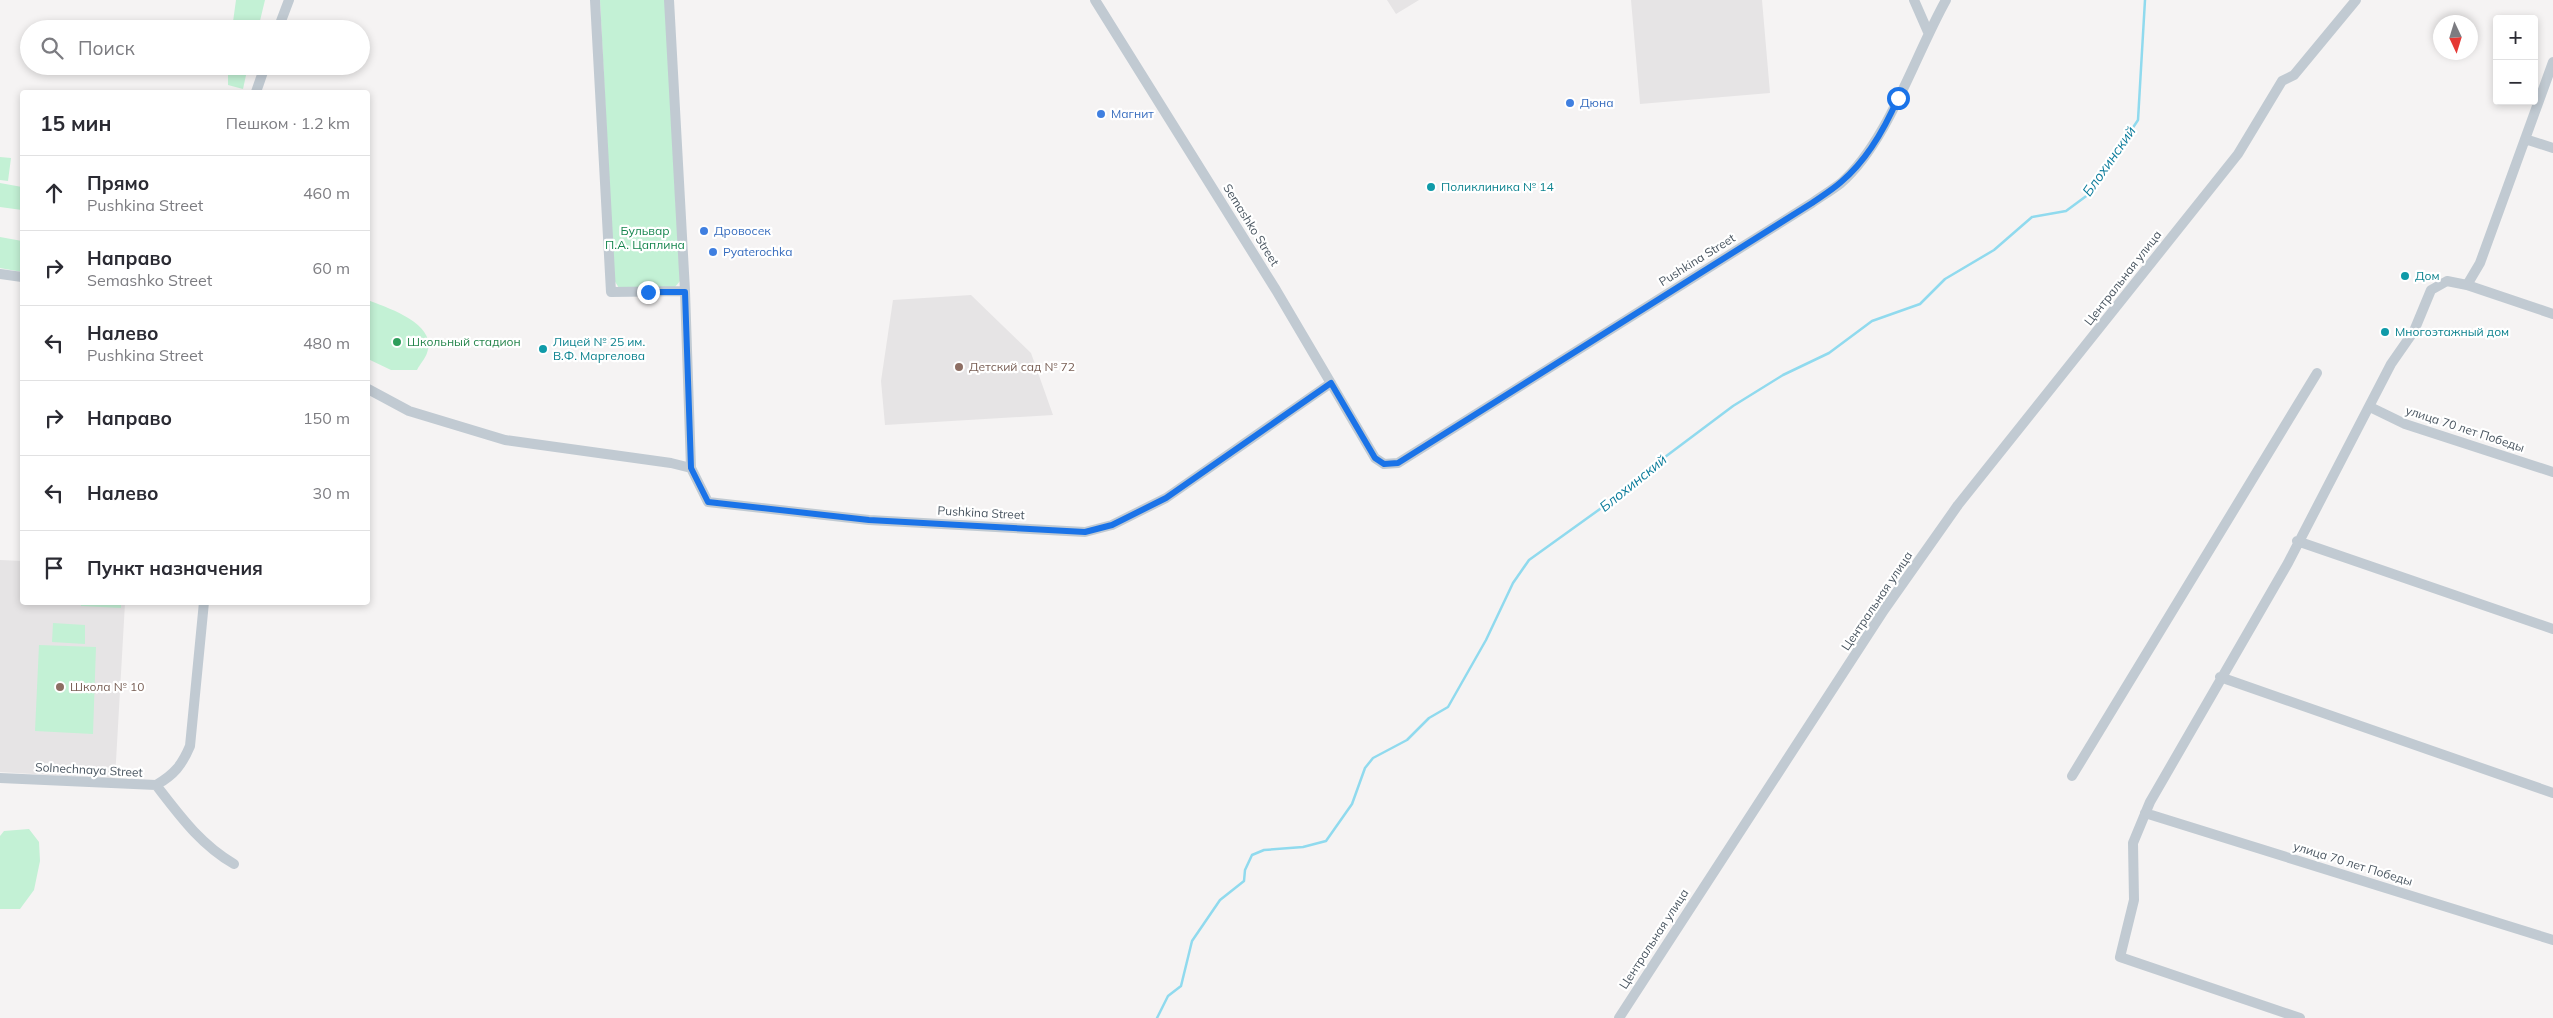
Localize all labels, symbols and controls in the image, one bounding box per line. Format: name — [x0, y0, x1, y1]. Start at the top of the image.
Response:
north arrow — [2433, 15, 2478, 60]
map controls — [2493, 15, 2538, 105]
button: + — [2493, 15, 2538, 60]
search box — [20, 20, 370, 75]
icon: search — [38, 34, 66, 62]
text: Поиск — [78, 36, 135, 60]
button: − — [2493, 60, 2538, 105]
route start — [1887, 87, 1910, 110]
place label: Дюна — [1580, 95, 1614, 110]
marker: Дюна — [1564, 97, 1576, 109]
place label: Магнит — [1111, 106, 1154, 121]
marker: Магнит — [1095, 108, 1107, 120]
text: 15 мин — [40, 110, 112, 136]
text: Пешком · 1.2 km — [226, 113, 350, 133]
water label: Блохинский — [2078, 123, 2140, 199]
text: Прямо — [87, 171, 149, 195]
icon: ahead — [40, 179, 68, 207]
place label: Поликлиника № 14 — [1441, 179, 1554, 194]
street label: Semashko Street — [1220, 181, 1283, 269]
marker: Поликлиника № 14 — [1425, 181, 1437, 193]
text: 460 m — [303, 183, 350, 203]
text: Pushkina Street — [87, 195, 203, 215]
park label: Бульвар П.А. Цаплина — [605, 223, 685, 252]
place label: Дровосек — [714, 223, 771, 238]
marker: Дровосек — [698, 225, 710, 237]
street label: Центральная улица — [2081, 227, 2164, 328]
street label: Pushkina Street — [1656, 230, 1738, 289]
place label: Pyaterochka — [723, 244, 792, 259]
text: Направо — [87, 246, 172, 270]
marker: Pyaterochka — [707, 246, 719, 258]
icon: right — [40, 254, 68, 282]
text: 60 m — [313, 258, 350, 278]
place label: Дом — [2415, 268, 2440, 283]
text: Semashko Street — [87, 270, 212, 290]
marker: Дом — [2399, 270, 2411, 282]
route end — [637, 281, 660, 304]
text: Налево — [87, 321, 159, 345]
place label: Многоэтажный дом — [2395, 324, 2509, 339]
marker: Многоэтажный дом — [2379, 326, 2391, 338]
icon: left — [40, 329, 68, 357]
text: 480 m — [303, 333, 350, 353]
place label: Школьный стадион — [407, 334, 521, 349]
place label: Лицей № 25 им. В.Ф. Маргелова — [553, 334, 645, 363]
marker: Школьный стадион — [391, 336, 403, 348]
marker: Лицей № 25 им. В.Ф. Маргелова — [537, 343, 549, 355]
text: Pushkina Street — [87, 345, 203, 365]
place label: Детский сад № 72 — [969, 359, 1075, 374]
marker: Детский сад № 72 — [953, 361, 965, 373]
street label: улица 70 лет Победы — [2404, 402, 2526, 455]
icon: right — [40, 404, 68, 432]
text: Направо — [87, 406, 172, 430]
text: 150 m — [303, 408, 350, 428]
water label: Блохинский — [1596, 450, 1670, 516]
icon: left — [40, 479, 68, 507]
text: Налево — [87, 481, 159, 505]
text: 30 m — [313, 483, 350, 503]
street label: Pushkina Street — [937, 503, 1025, 522]
street label: Центральная улица — [1838, 548, 1915, 653]
icon: arrive — [40, 554, 68, 582]
text: Пункт назначения — [87, 556, 263, 580]
place label: Школа № 10 — [70, 679, 144, 694]
marker: Школа № 10 — [54, 681, 66, 693]
street label: Solnechnaya Street — [35, 759, 143, 780]
street label: улица 70 лет Победы — [2292, 838, 2415, 889]
street label: Центральная улица — [1616, 886, 1692, 992]

